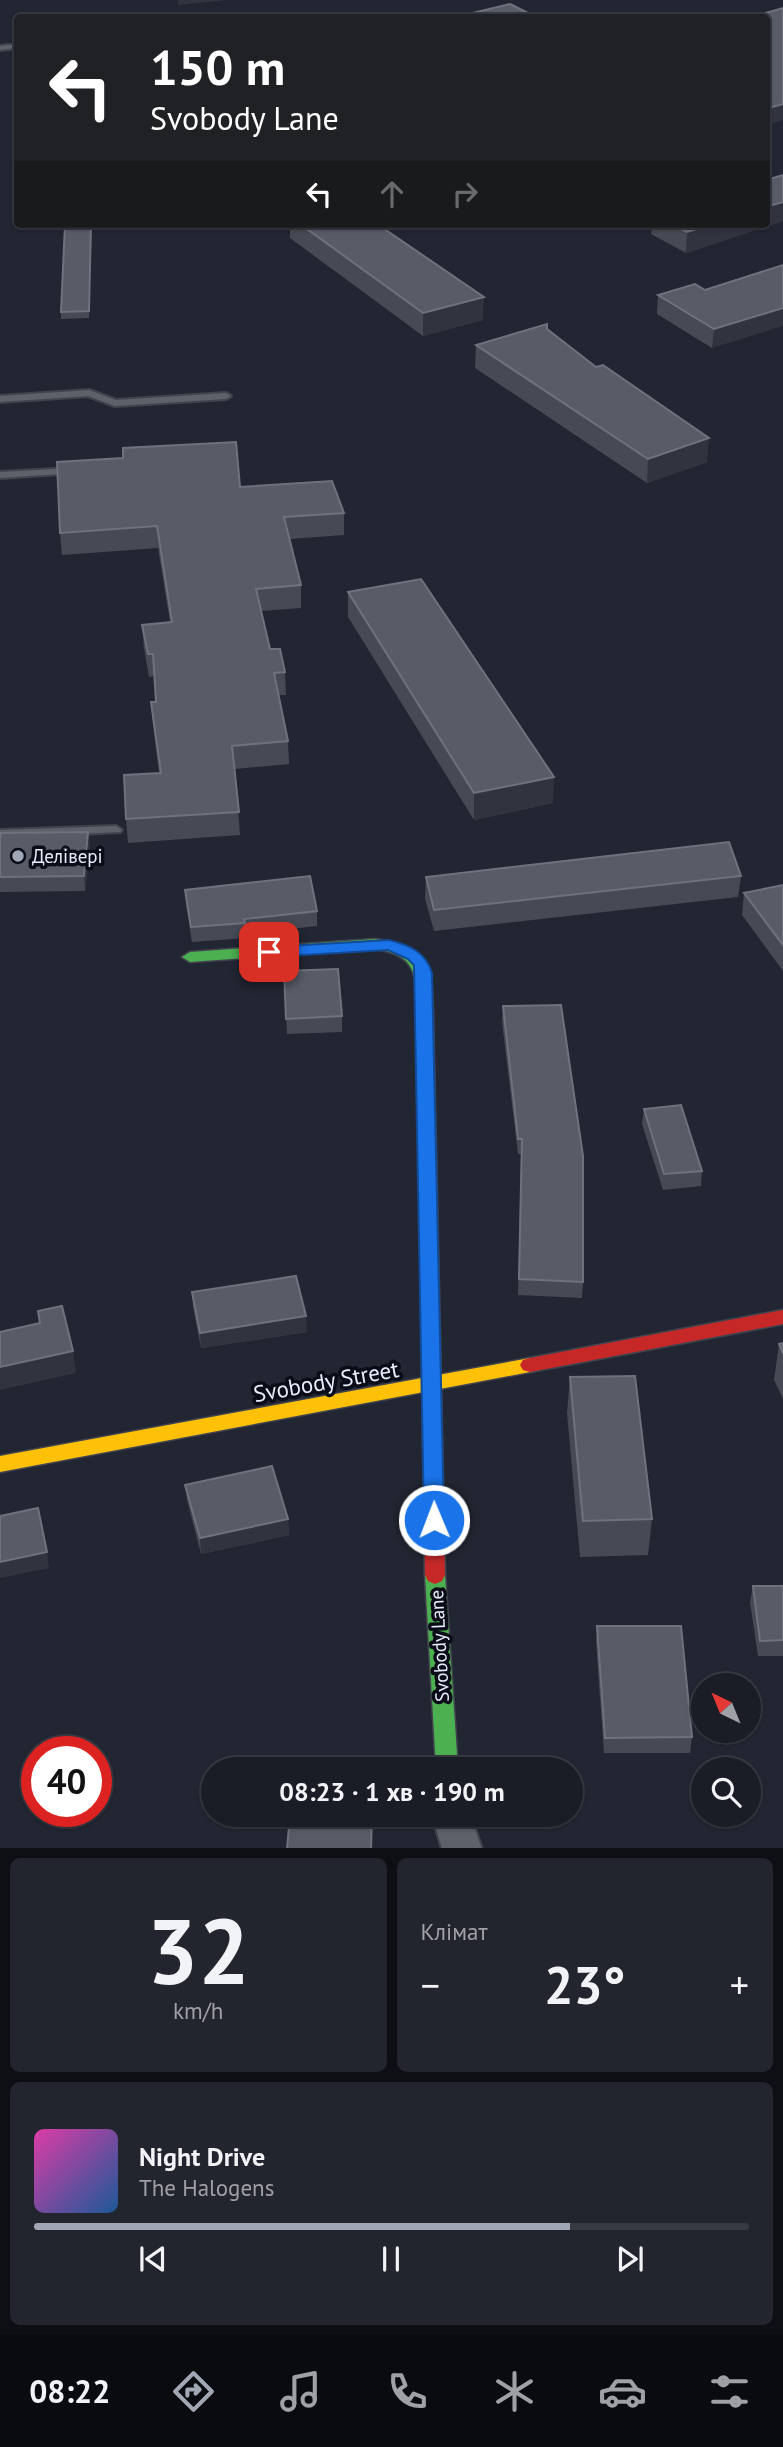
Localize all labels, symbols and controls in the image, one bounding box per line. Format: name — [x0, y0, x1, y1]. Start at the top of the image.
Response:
text: 150 m — [150, 35, 285, 99]
icon: left — [35, 42, 126, 133]
text: Svobody Lane — [150, 97, 339, 139]
icon: left — [300, 175, 338, 213]
icon: ahead — [373, 175, 411, 213]
icon: right — [446, 175, 484, 213]
place label: Делівері — [32, 844, 103, 868]
marker: Делівері — [10, 848, 26, 864]
pin — [239, 922, 299, 982]
icon: arrive — [250, 933, 288, 971]
street label: Svobody Street — [251, 1354, 401, 1408]
position arrow — [397, 1483, 471, 1557]
street label: Svobody Lane — [424, 1589, 454, 1703]
north arrow — [691, 1673, 761, 1743]
map controls — [691, 1673, 761, 1827]
speed limit sign: 40 — [21, 1736, 112, 1827]
button: search — [691, 1757, 761, 1827]
text: 08:23 · 1 хв · 190 m — [279, 1775, 505, 1808]
text: 32 — [147, 1891, 250, 2009]
text: Клімат — [421, 1917, 488, 1946]
text: 23° — [544, 1951, 626, 2018]
text: − — [421, 1960, 440, 2009]
text: + — [730, 1960, 749, 2009]
text: km/h — [173, 1996, 223, 2025]
text: Night Drive — [139, 2140, 265, 2173]
text: The Halogens — [139, 2173, 274, 2202]
icon: previous — [134, 2240, 172, 2278]
icon: pause — [372, 2240, 410, 2278]
icon: next — [611, 2240, 649, 2278]
icon: directions — [169, 2367, 218, 2416]
icon: music — [276, 2367, 325, 2416]
icon: phone — [383, 2367, 432, 2416]
icon: climate — [490, 2367, 539, 2416]
icon: car — [598, 2367, 647, 2416]
icon: filters — [705, 2367, 754, 2416]
text: 08:22 — [29, 2370, 110, 2412]

